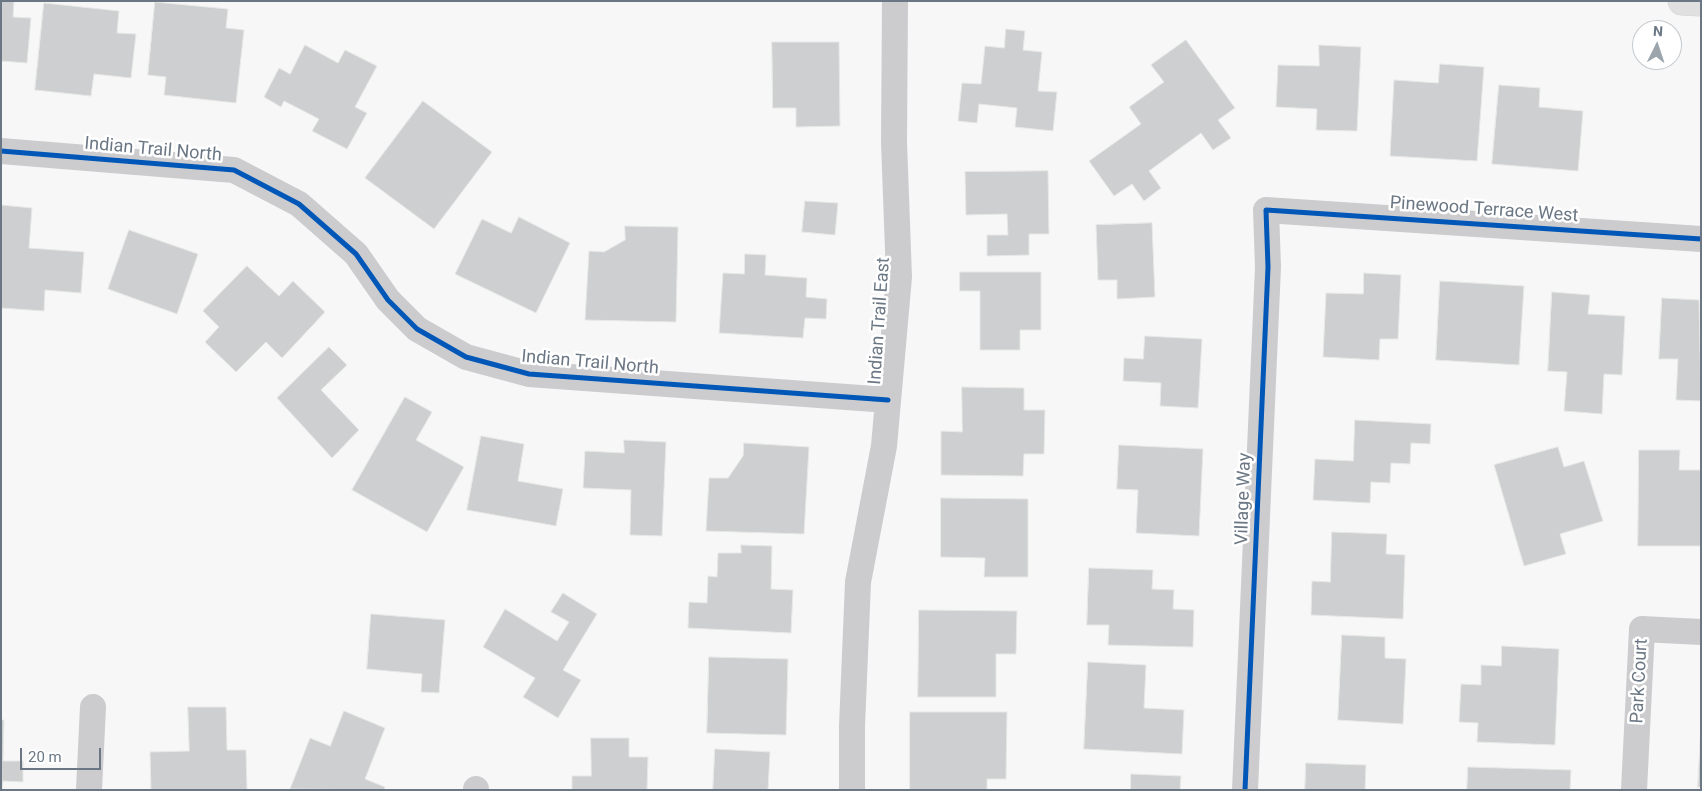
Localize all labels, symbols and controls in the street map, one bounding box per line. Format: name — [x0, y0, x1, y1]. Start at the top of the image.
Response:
north arrow — [1632, 20, 1682, 70]
text: N — [1652, 23, 1663, 39]
street label: Indian Trail North — [83, 133, 223, 167]
street label: Pinewood Terrace West — [1389, 193, 1579, 227]
street label: Indian Trail East — [865, 257, 895, 385]
street label: Indian Trail North — [520, 346, 660, 380]
street label: Village Way — [1232, 452, 1256, 546]
street label: Park Court — [1627, 638, 1653, 724]
scale bar — [22, 738, 104, 770]
text: 20 m — [28, 748, 62, 766]

